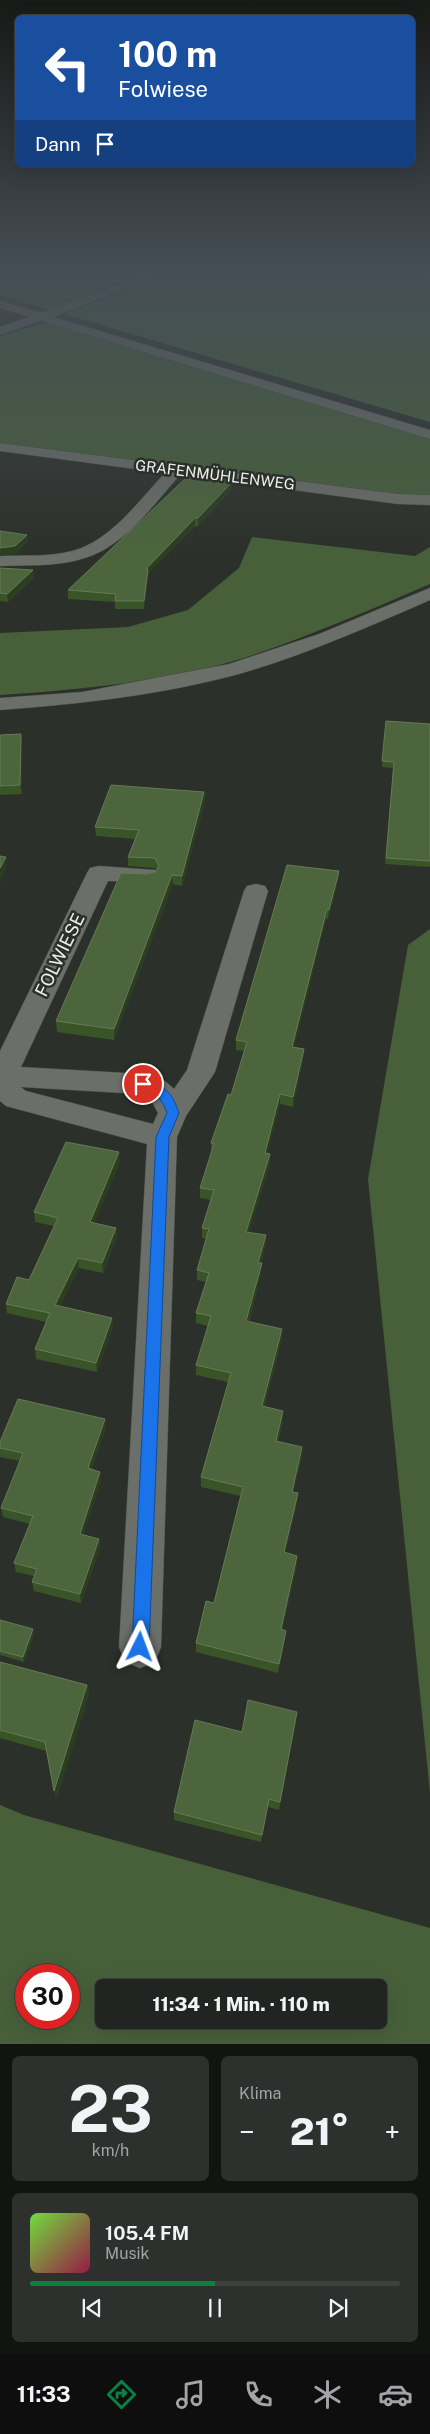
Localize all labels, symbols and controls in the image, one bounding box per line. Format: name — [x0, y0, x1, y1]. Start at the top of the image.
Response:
text: 100 m — [118, 34, 217, 75]
icon: left — [35, 35, 100, 100]
text: Folwiese — [118, 76, 208, 102]
icon: arrive — [91, 130, 119, 158]
text: Dann — [35, 133, 81, 155]
street label: GRAFENMÜHLENWEG — [134, 455, 296, 493]
street label: FOLWIESE — [30, 910, 89, 1000]
pin — [122, 1063, 164, 1105]
icon: arrive — [129, 1070, 157, 1098]
position arrow — [113, 1620, 165, 1672]
speed limit sign: 30 — [15, 1964, 80, 2029]
text: 11:34 · 1 Min. · 110 m — [152, 1993, 330, 2015]
text: 23 — [68, 2070, 153, 2147]
text: Klima — [239, 2084, 281, 2103]
text: 21° — [290, 2109, 349, 2154]
text: − — [239, 2115, 255, 2148]
text: + — [384, 2115, 400, 2148]
text: km/h — [92, 2141, 129, 2160]
text: 105.4 FM — [105, 2222, 189, 2244]
text: Musik — [105, 2244, 150, 2263]
icon: previous — [78, 2294, 106, 2322]
icon: pause — [201, 2294, 229, 2322]
icon: next — [324, 2294, 352, 2322]
icon: directions — [104, 2377, 139, 2412]
icon: music — [173, 2377, 208, 2412]
icon: phone — [241, 2377, 276, 2412]
icon: climate — [310, 2377, 345, 2412]
icon: car — [378, 2377, 413, 2412]
text: 11:33 — [17, 2381, 71, 2407]

